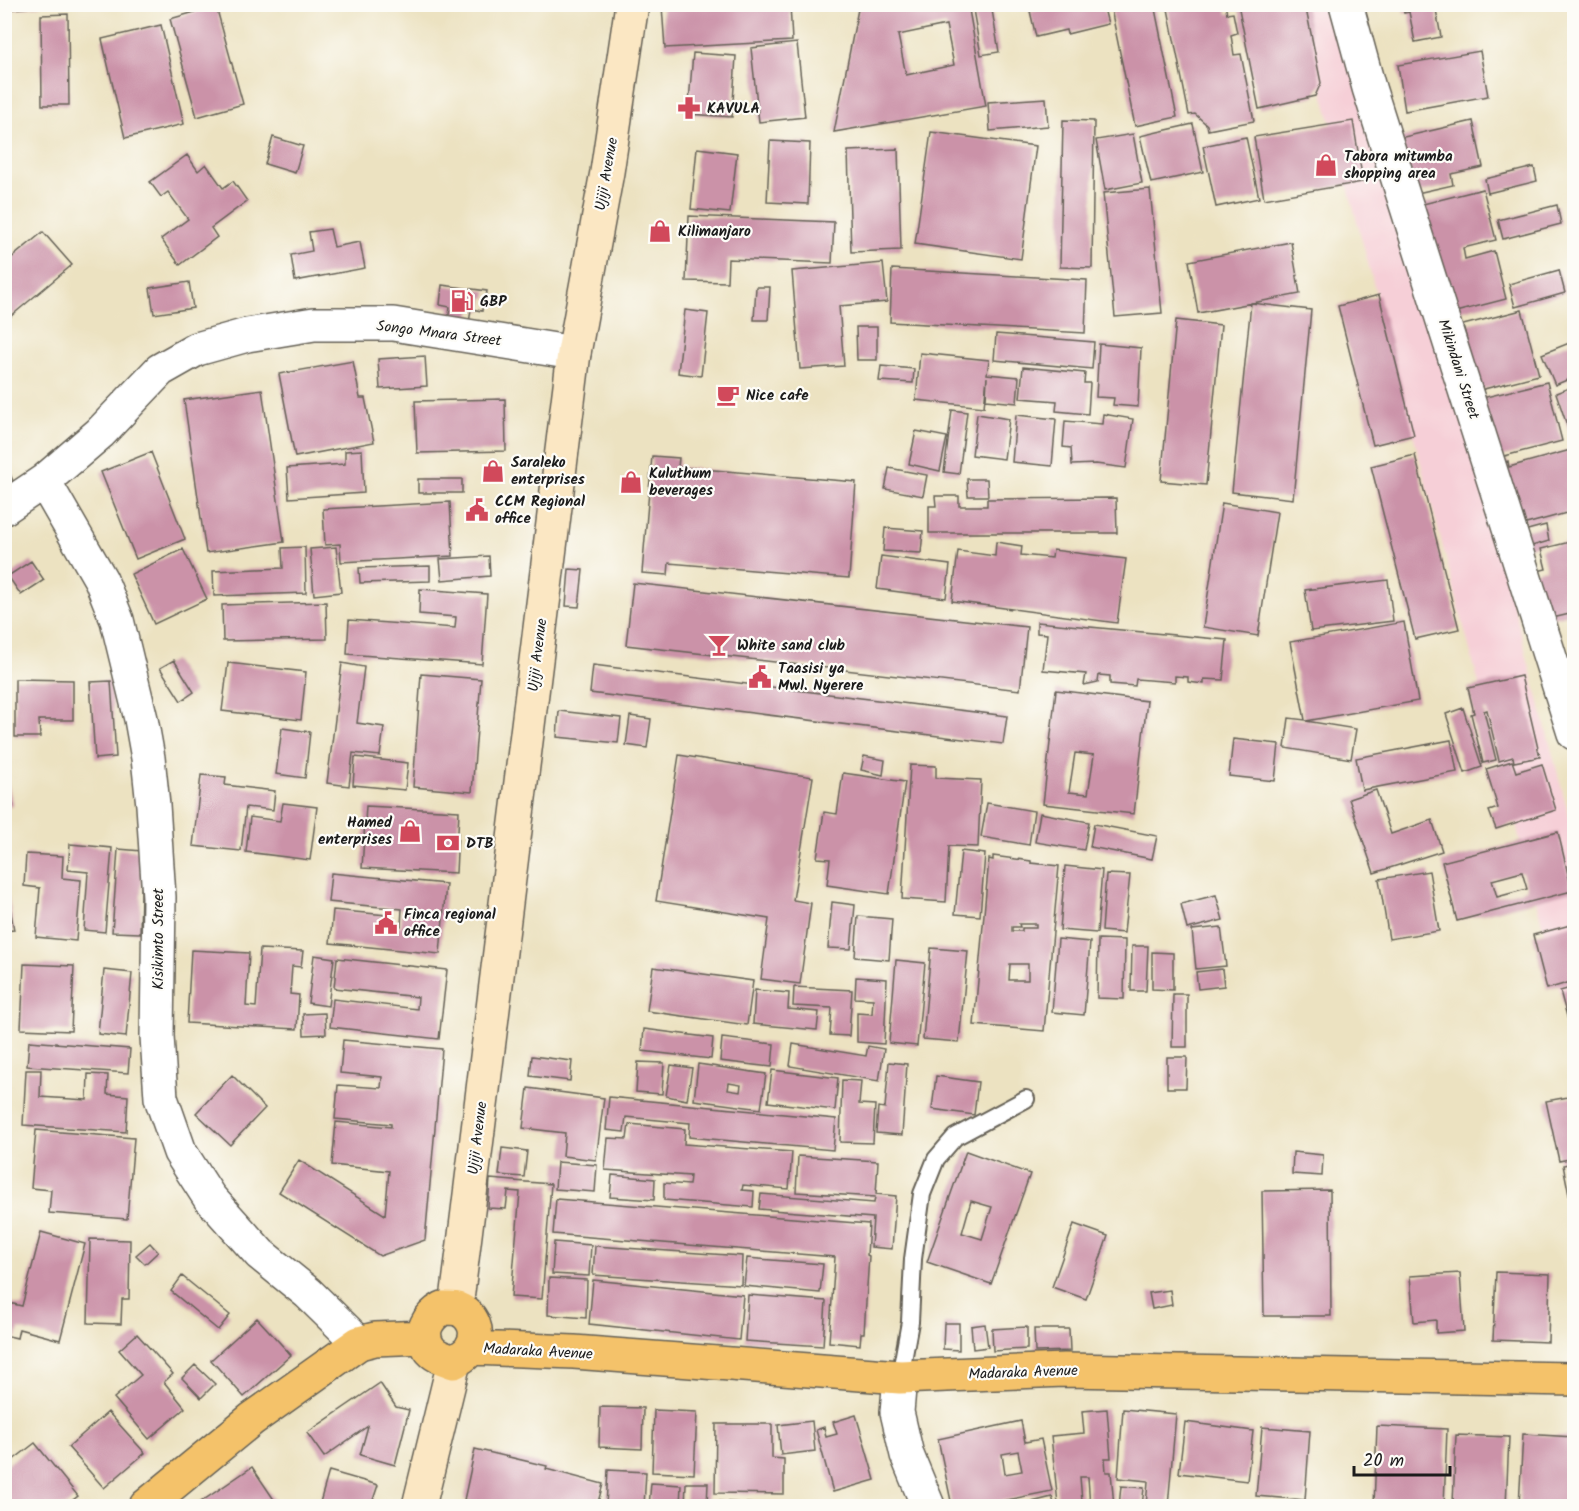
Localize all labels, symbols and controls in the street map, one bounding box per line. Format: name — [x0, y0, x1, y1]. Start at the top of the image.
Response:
pharmacy icon: KAVULA — [676, 95, 702, 121]
place label: KAVULA — [707, 97, 760, 121]
street label: Ujiji Avenue — [589, 135, 625, 213]
place label: Tabora mitumba shopping area — [1344, 145, 1453, 186]
shop icon: Tabora mitumba shopping area — [1313, 152, 1339, 178]
shop icon: Kilimanjaro — [647, 218, 673, 244]
place label: Kilimanjaro — [678, 220, 751, 244]
fuel station icon: GBP — [449, 288, 475, 314]
place label: GBP — [480, 290, 507, 314]
street label: Songo Mnara Street — [375, 314, 503, 354]
street label: Mikindani Street — [1431, 316, 1486, 423]
cafe icon: Nice cafe — [715, 382, 741, 408]
place label: Nice cafe — [746, 384, 809, 408]
place label: Saraleko enterprises — [511, 451, 585, 492]
shop icon: Saraleko enterprises — [480, 458, 506, 484]
place label: Kuluthum beverages — [649, 462, 713, 503]
shop icon: Kuluthum beverages — [618, 469, 644, 495]
place label: CCM Regional office — [495, 490, 585, 531]
public building icon: CCM Regional office — [464, 497, 490, 523]
street label: Ujiji Avenue — [522, 617, 554, 693]
bar icon: White sand club — [706, 632, 732, 658]
place label: White sand club — [737, 634, 845, 658]
place label: Taasisi ya Mwl. Nyerere — [778, 657, 864, 698]
public building icon: Taasisi ya Mwl. Nyerere — [747, 664, 773, 690]
place label: Hamed enterprises — [318, 811, 393, 852]
shop icon: Hamed enterprises — [397, 818, 423, 844]
bank icon: DTB — [435, 830, 461, 856]
place label: DTB — [466, 832, 494, 856]
street label: Kisikimto Street — [147, 888, 171, 990]
place label: Finca regional office — [404, 903, 496, 944]
public building icon: Finca regional office — [373, 910, 399, 936]
street label: Ujiji Avenue — [462, 1100, 494, 1176]
street label: Madaraka Avenue — [483, 1337, 594, 1367]
street label: Madaraka Avenue — [968, 1359, 1078, 1387]
scale bar — [1354, 1439, 1450, 1477]
text: 20 m — [1363, 1447, 1404, 1476]

